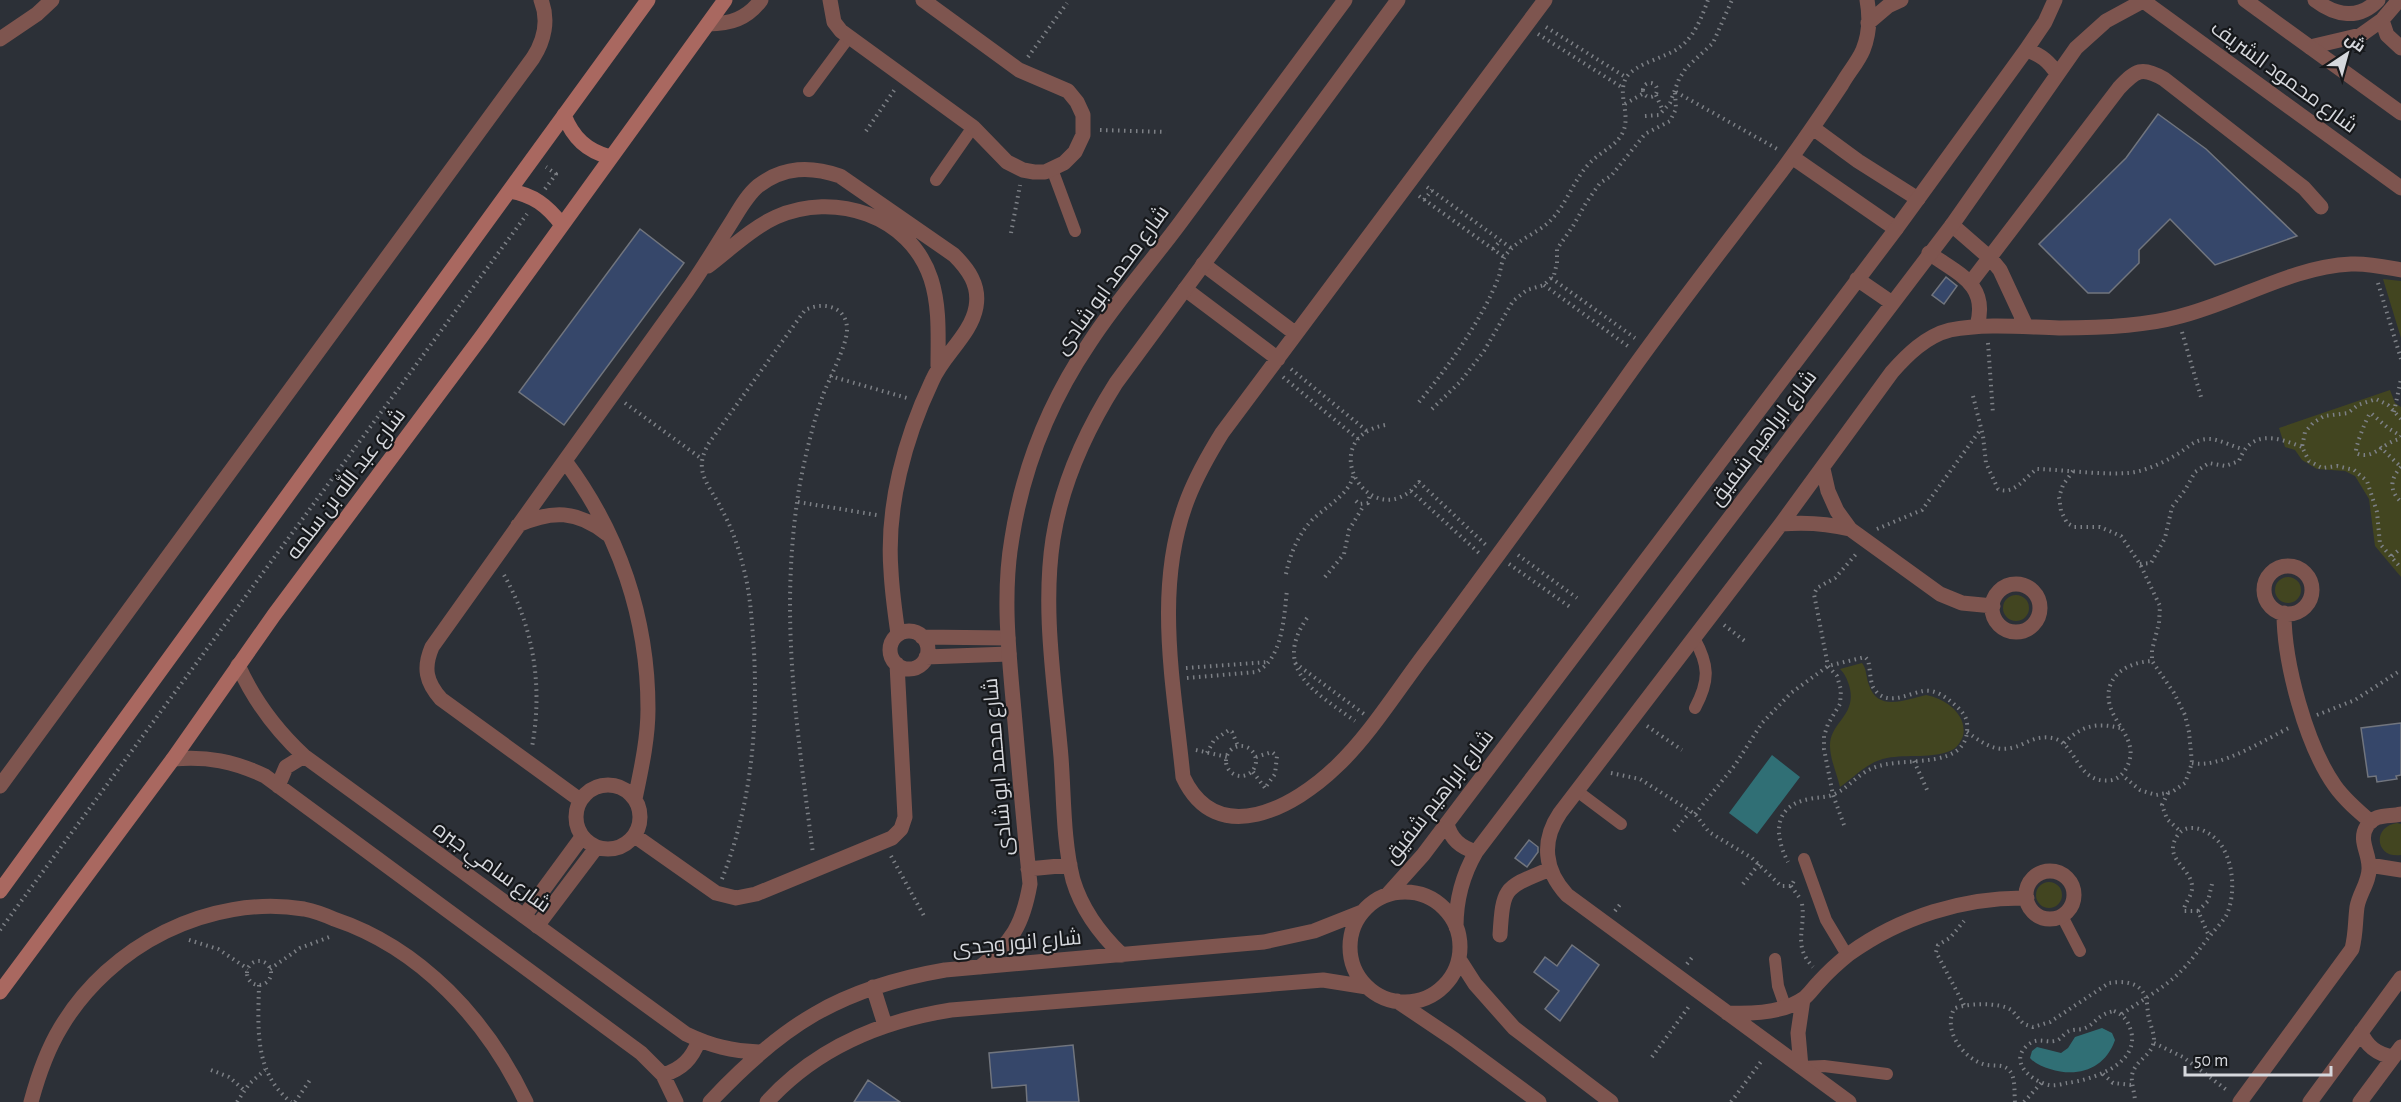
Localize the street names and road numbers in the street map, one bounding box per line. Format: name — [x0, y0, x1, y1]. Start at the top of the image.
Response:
street label: شارع محمود الشريف — [2206, 15, 2362, 139]
street label: شارع محمد ابو شادى — [1051, 202, 1175, 360]
street label: شارع ابراهيم شفيق — [1705, 366, 1823, 511]
street label: شارع عبد الله بن سلمه — [279, 402, 412, 565]
street label: شارع محمد ابو شادى — [980, 677, 1019, 857]
street label: شارع ابراهيم شفيق — [1380, 726, 1500, 870]
street label: شارع سامي جبره — [426, 817, 555, 921]
street label: شارع انور وجدى — [951, 927, 1083, 962]

